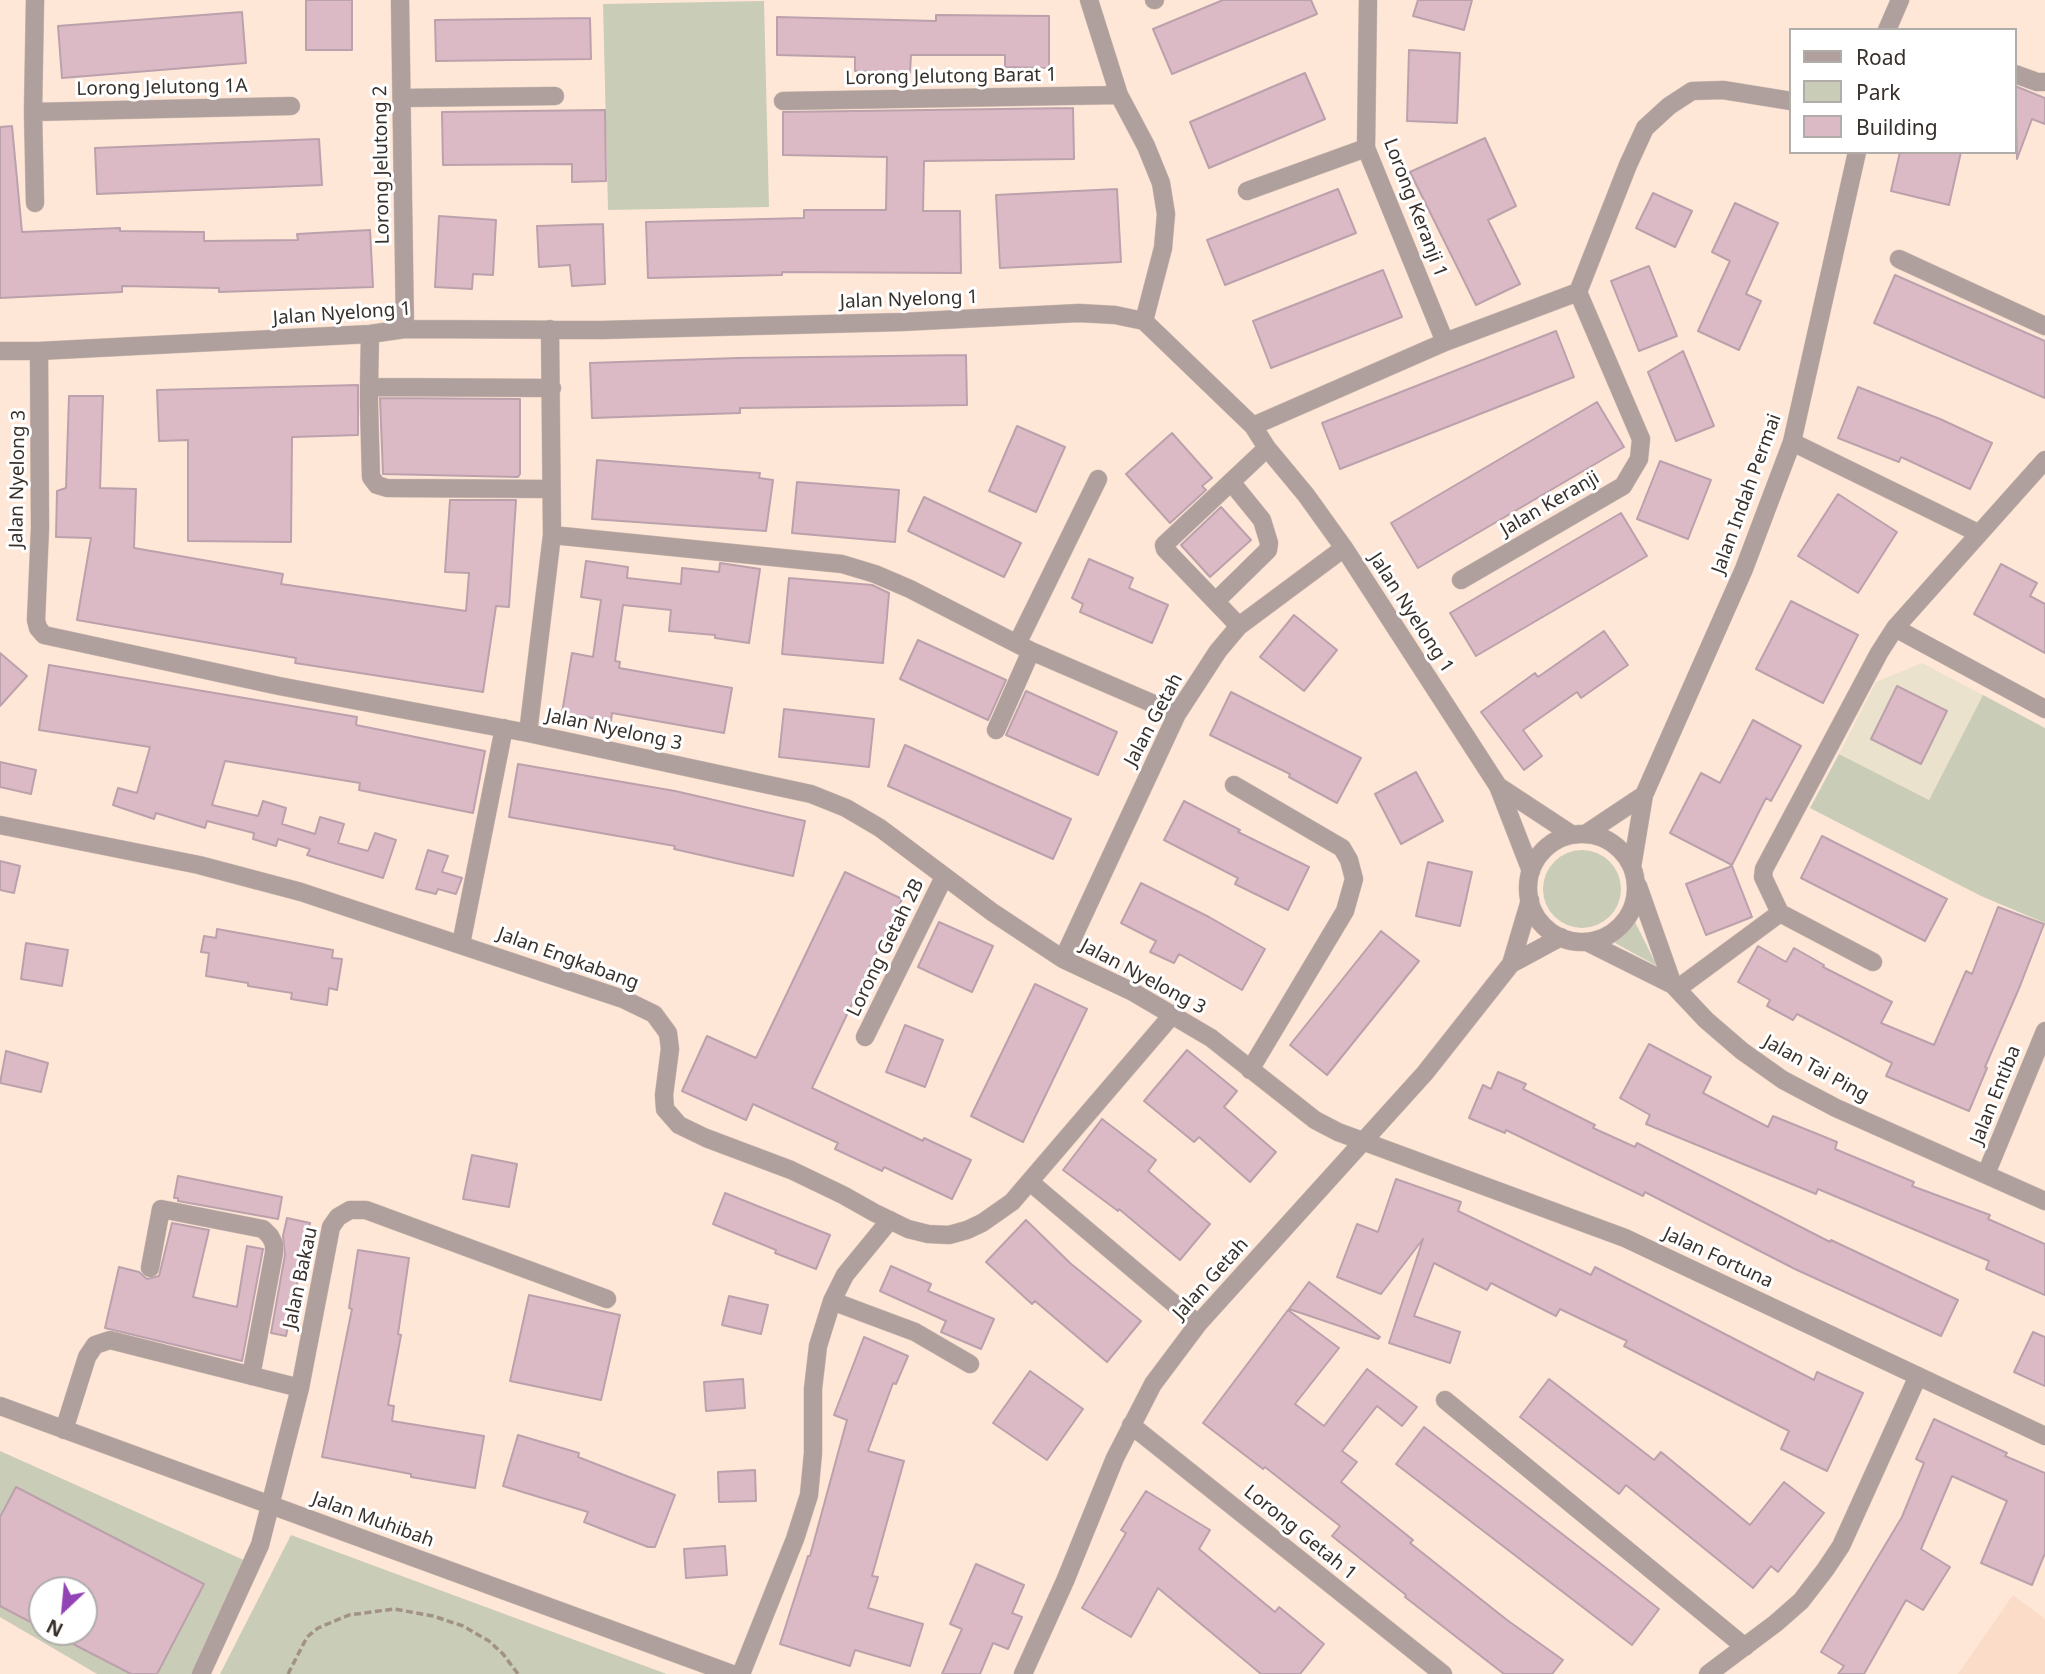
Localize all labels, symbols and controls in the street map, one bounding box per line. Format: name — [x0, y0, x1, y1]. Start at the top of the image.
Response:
legend — [1790, 28, 2017, 154]
text: Road — [1856, 43, 1906, 71]
street label: Lorong Jelutong Barat 1 — [845, 64, 1057, 90]
street label: Lorong Jelutong 1A — [76, 75, 248, 101]
text: Park — [1856, 78, 1900, 106]
street label: Lorong Jelutong 2 — [369, 85, 395, 245]
text: Building — [1856, 113, 1938, 141]
street label: Lorong Keranji 1 — [1378, 135, 1452, 281]
street label: Jalan Nyelong 1 — [839, 286, 979, 314]
street label: Jalan Nyelong 1 — [272, 298, 412, 330]
street label: Jalan Nyelong 3 — [5, 410, 31, 548]
street label: Jalan Indah Permai — [1707, 411, 1787, 577]
street label: Jalan Keranji — [1497, 467, 1603, 541]
street label: Jalan Nyelong 1 — [1364, 549, 1458, 677]
street label: Jalan Getah — [1120, 670, 1188, 770]
street label: Jalan Nyelong 3 — [544, 704, 684, 756]
street label: Lorong Getah 2B — [843, 875, 929, 1021]
street label: Jalan Engkabang — [494, 923, 642, 995]
street label: Jalan Nyelong 3 — [1076, 934, 1210, 1020]
street label: Jalan Tai Ping — [1759, 1031, 1873, 1107]
street label: Jalan Entiba — [1966, 1042, 2026, 1148]
street label: Jalan Fortuna — [1660, 1223, 1776, 1293]
street label: Jalan Bakau — [279, 1225, 323, 1331]
street label: Jalan Getah — [1168, 1234, 1254, 1324]
street label: Lorong Getah 1 — [1239, 1481, 1361, 1585]
street label: Jalan Muhibah — [309, 1487, 437, 1553]
north arrow — [28, 1576, 98, 1646]
text: N — [42, 1613, 67, 1643]

